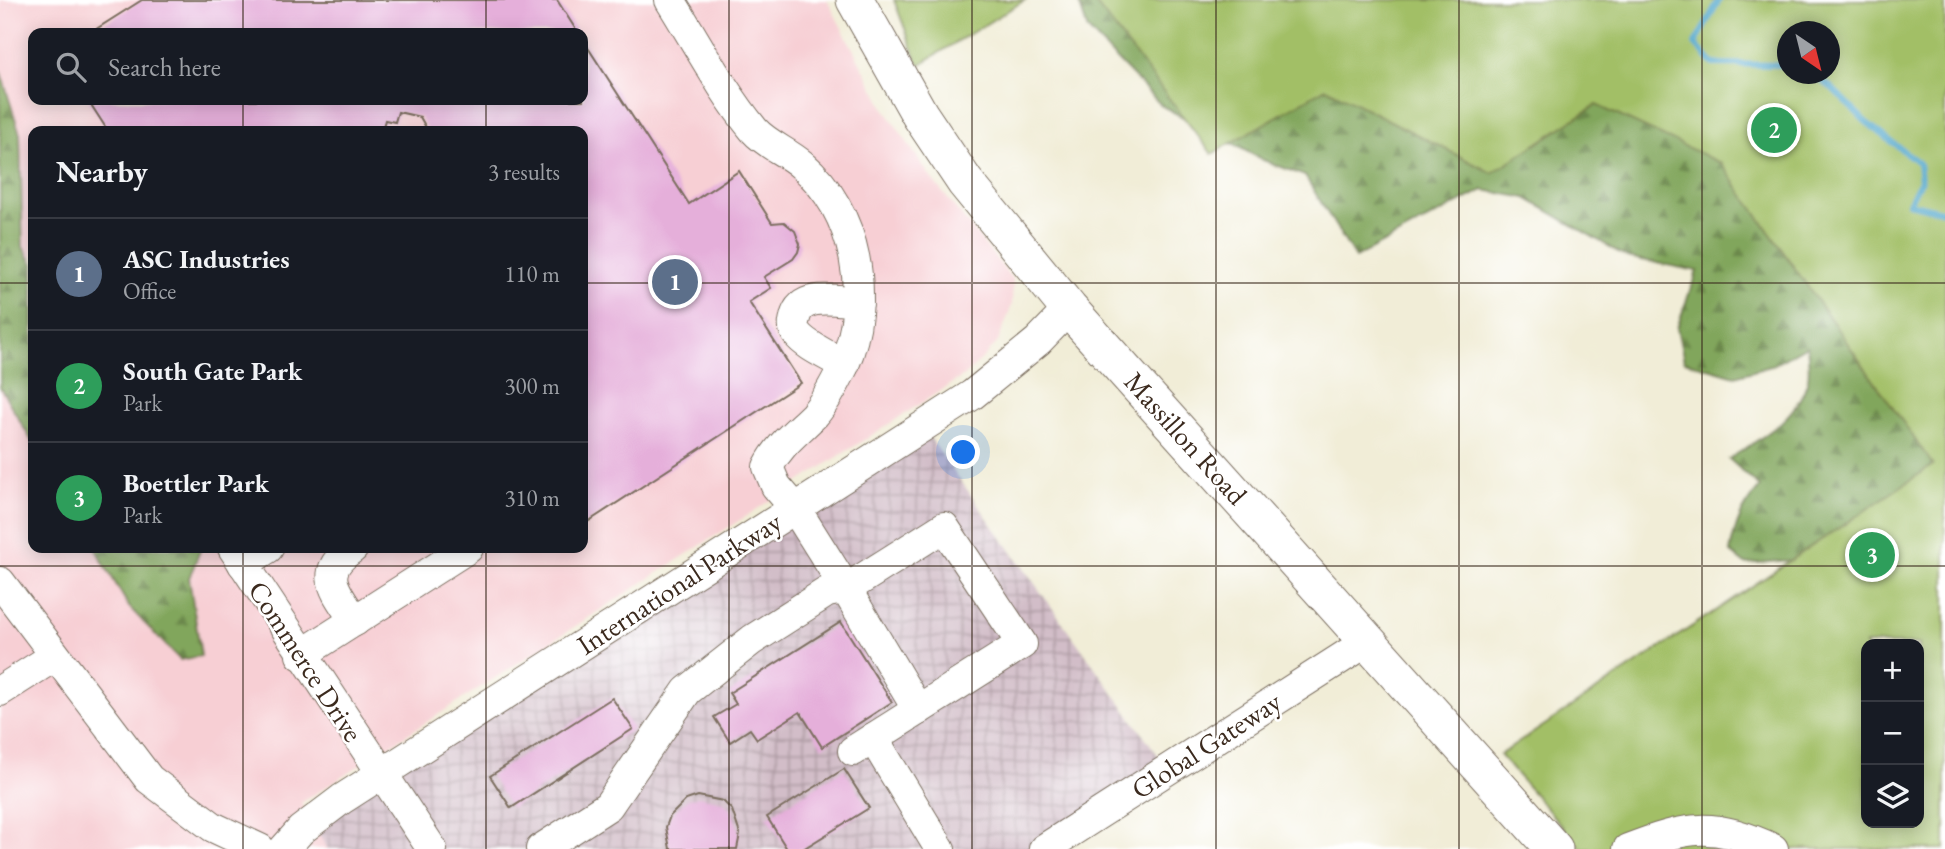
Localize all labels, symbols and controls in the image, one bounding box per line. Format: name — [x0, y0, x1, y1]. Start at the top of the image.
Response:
north arrow — [1777, 21, 1840, 84]
search box — [28, 28, 588, 105]
icon: search — [52, 48, 90, 86]
text: Search here — [108, 50, 221, 84]
pin: 2 — [1751, 104, 1797, 156]
text: Nearby — [56, 152, 148, 191]
text: 3 results — [488, 157, 560, 187]
text: ASC Industries — [123, 242, 290, 276]
pin: 1 — [652, 256, 698, 308]
text: 1 — [73, 259, 85, 289]
text: 110 m — [504, 259, 560, 289]
text: Office — [123, 276, 176, 306]
text: South Gate Park — [123, 354, 302, 388]
street label: Massillon Road — [1117, 364, 1256, 513]
text: 2 — [73, 371, 85, 401]
text: 300 m — [504, 371, 560, 401]
text: Park — [123, 388, 162, 418]
your location — [946, 435, 980, 469]
text: Boettler Park — [123, 466, 269, 500]
text: 3 — [73, 483, 85, 513]
text: 310 m — [504, 483, 560, 513]
text: Park — [123, 500, 162, 530]
street label: International Parkway — [570, 503, 789, 663]
pin: 3 — [1849, 529, 1895, 581]
street label: Commerce Drive — [241, 574, 371, 748]
map controls — [1861, 639, 1924, 828]
button: + — [1861, 639, 1924, 702]
street label: Global Gateway — [1124, 683, 1288, 807]
button: − — [1861, 702, 1924, 765]
button: layers — [1861, 765, 1924, 828]

